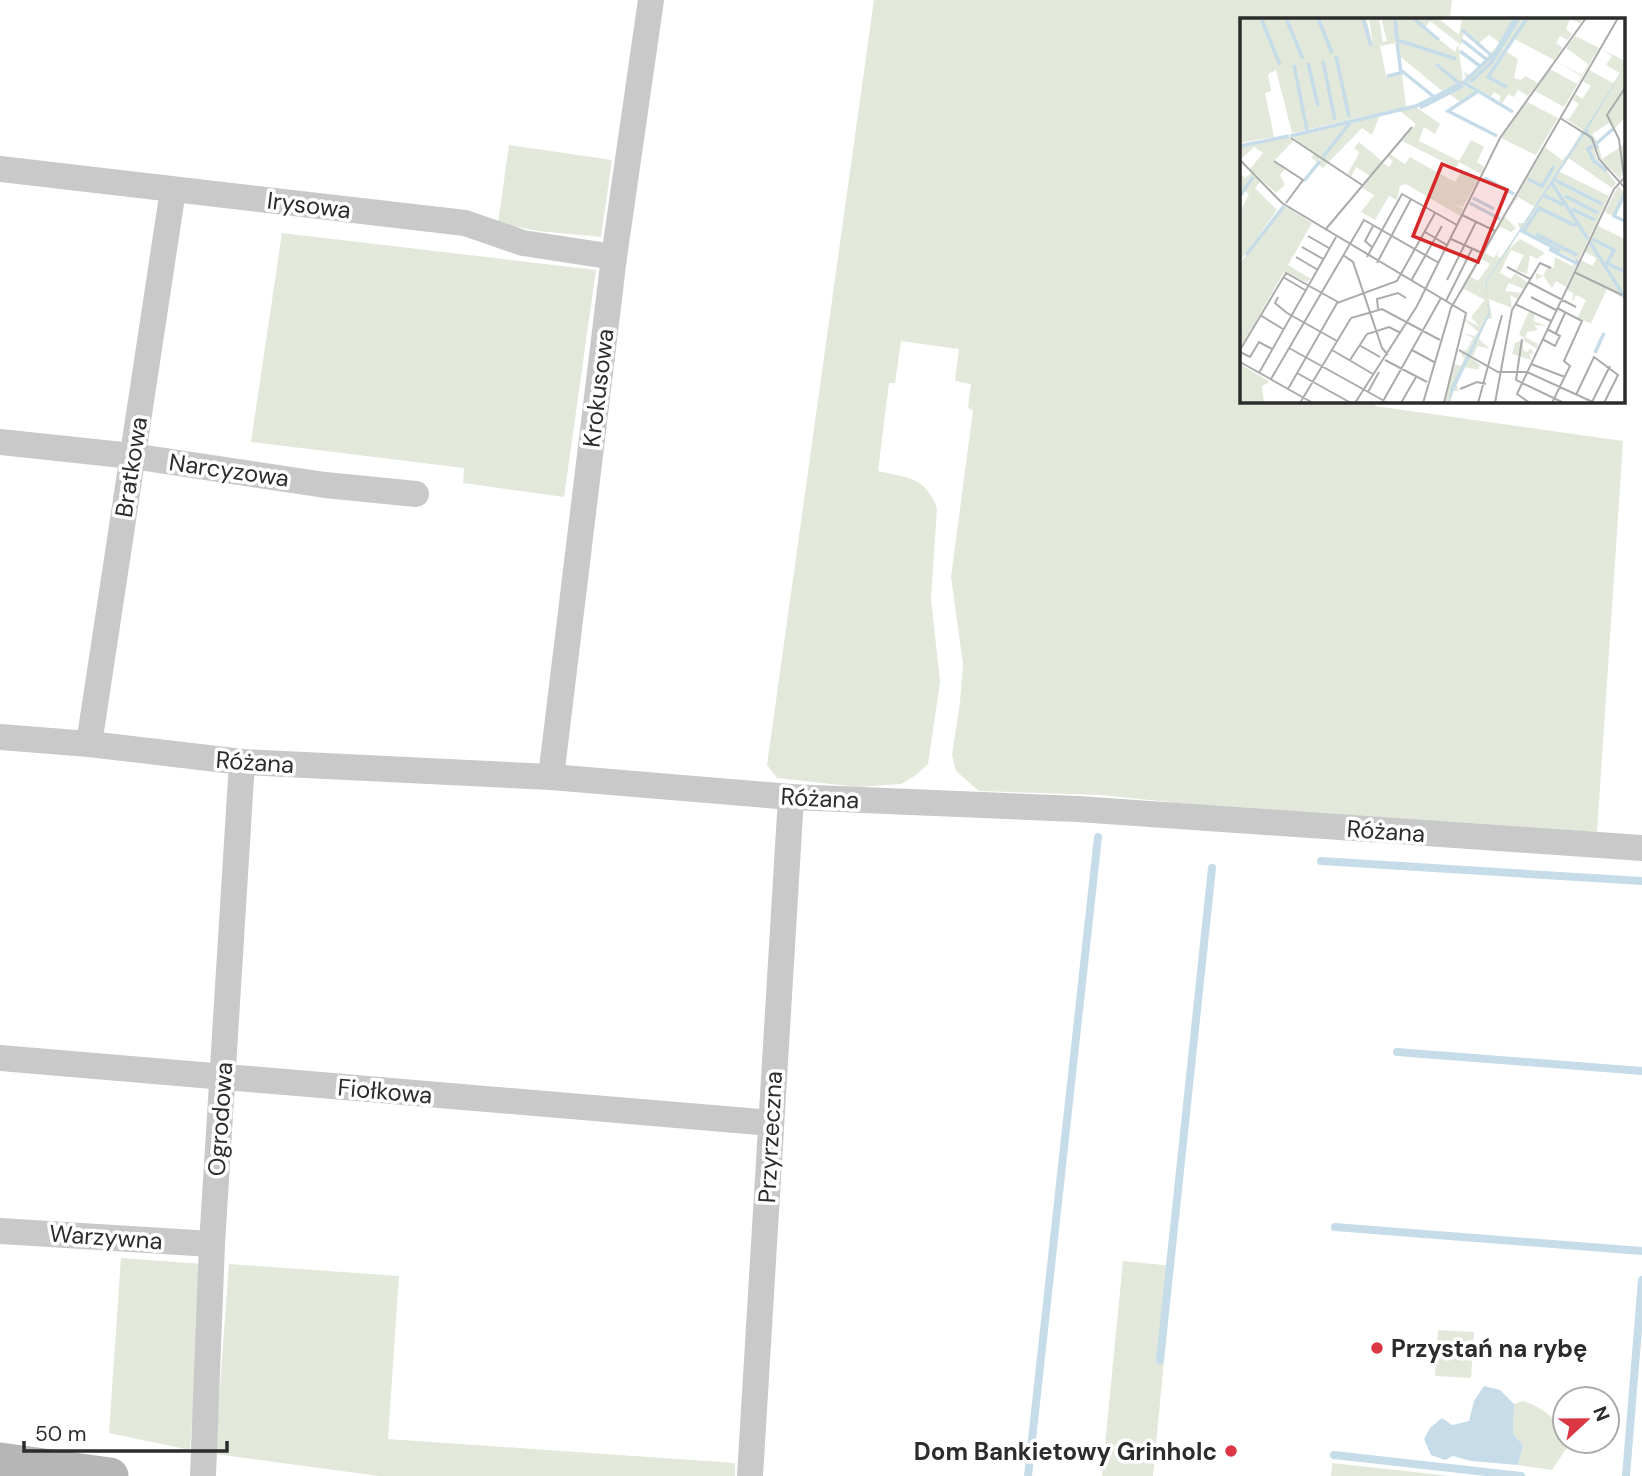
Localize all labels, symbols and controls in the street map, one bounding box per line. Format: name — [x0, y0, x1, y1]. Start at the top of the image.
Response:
inset map — [1240, 18, 1624, 402]
street label: Irysowa — [265, 185, 353, 225]
street label: Krokusowa — [575, 327, 621, 449]
street label: Bratkowa — [108, 414, 154, 520]
street label: Narcyzowa — [167, 446, 291, 494]
street label: Różana — [215, 744, 295, 780]
street label: Różana — [780, 780, 860, 816]
street label: Różana — [1346, 813, 1426, 849]
street label: Ogrodowa — [201, 1061, 239, 1177]
street label: Przyrzeczna — [751, 1070, 789, 1204]
street label: Fiołkowa — [336, 1071, 434, 1111]
street label: Warzywna — [48, 1218, 164, 1256]
place label: Przystań na rybę — [1391, 1333, 1588, 1364]
marker: Przystań na rybę — [1369, 1340, 1385, 1356]
north arrow — [1551, 1385, 1621, 1455]
text: N — [1587, 1403, 1615, 1425]
scale bar — [24, 1410, 228, 1454]
text: 50 m — [35, 1420, 86, 1448]
place label: Dom Bankietowy Grinholc — [914, 1436, 1217, 1467]
marker: Dom Bankietowy Grinholc — [1223, 1443, 1239, 1459]

